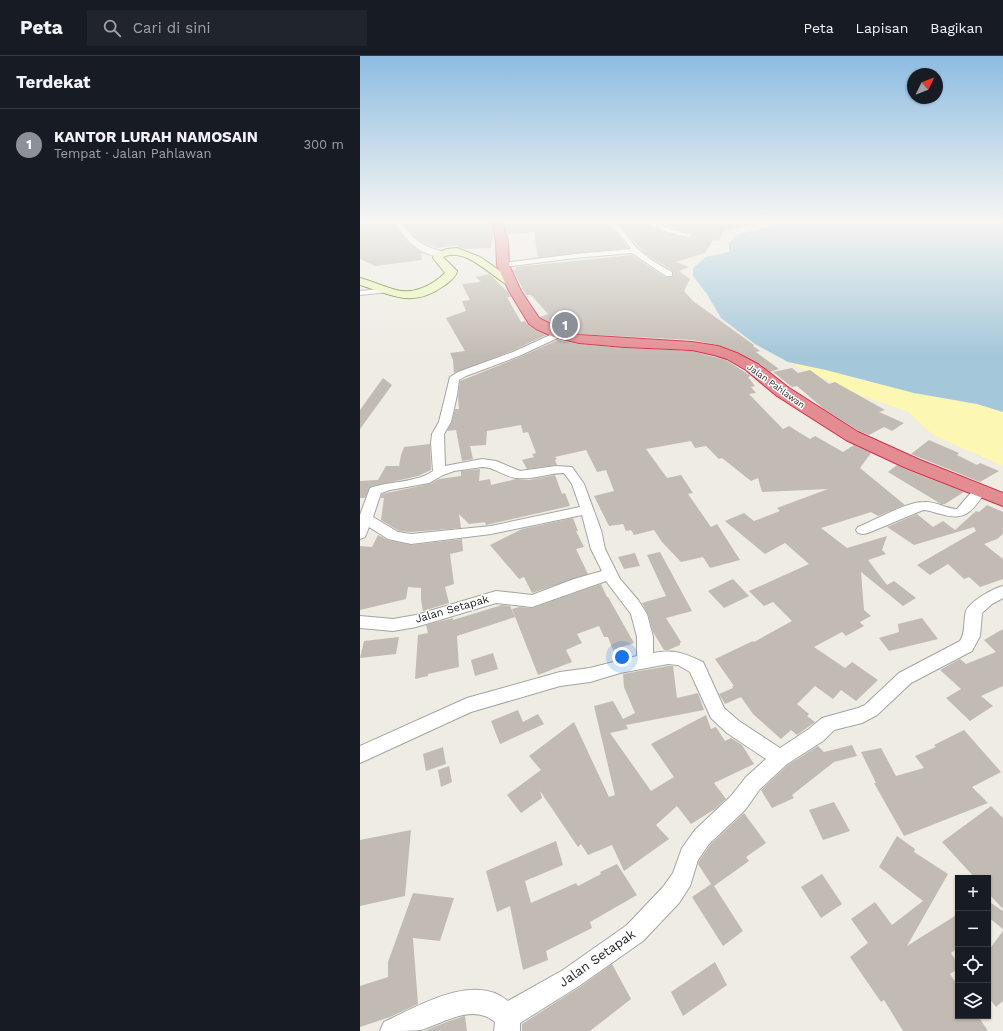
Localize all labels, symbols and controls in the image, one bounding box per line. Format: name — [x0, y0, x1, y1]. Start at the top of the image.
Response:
search box — [87, 10, 367, 46]
text: Peta — [20, 16, 63, 39]
icon: search — [101, 17, 123, 39]
text: Cari di sini — [133, 19, 210, 37]
text: Peta — [804, 20, 834, 36]
text: Lapisan — [856, 20, 908, 36]
text: Bagikan — [930, 20, 983, 36]
north arrow — [907, 68, 943, 104]
text: Terdekat — [16, 72, 91, 92]
text: KANTOR LURAH NAMOSAIN — [54, 128, 258, 146]
text: 1 — [26, 137, 32, 152]
text: 300 m — [303, 137, 344, 152]
text: Tempat · Jalan Pahlawan — [54, 146, 211, 161]
pin: 1 — [552, 310, 578, 340]
street label: Jalan Pahlawan — [745, 362, 807, 410]
street label: Jalan Setapak — [414, 592, 490, 626]
your location — [612, 647, 632, 667]
map controls — [955, 875, 991, 1019]
button: + — [955, 875, 991, 911]
button: − — [955, 911, 991, 947]
street label: Jalan Setapak — [556, 926, 639, 990]
button: locate — [955, 947, 991, 983]
button: layers — [955, 983, 991, 1019]

